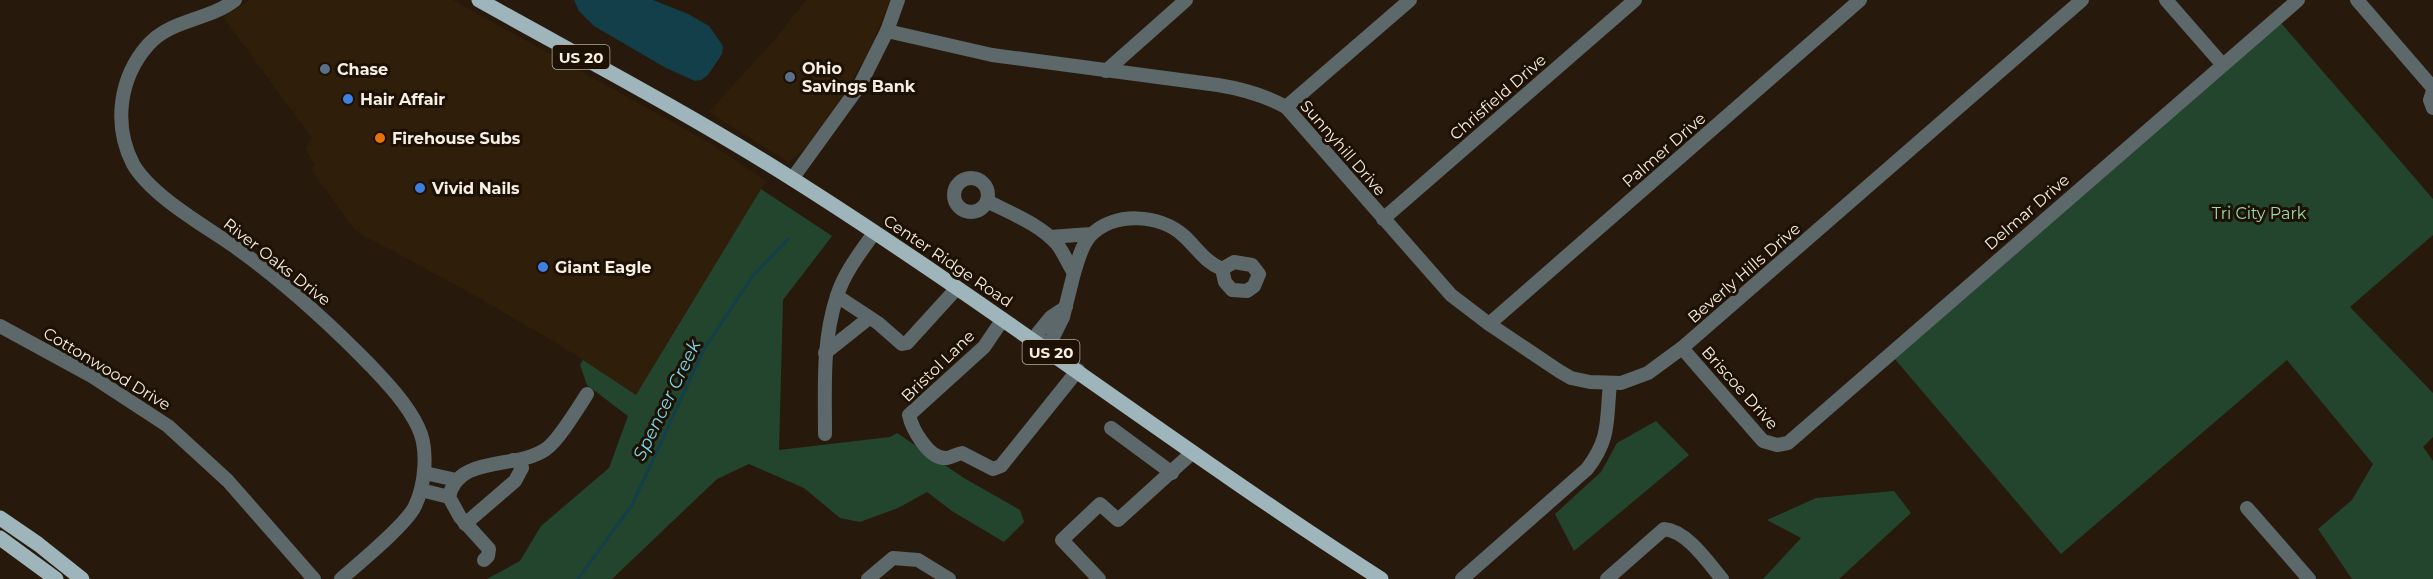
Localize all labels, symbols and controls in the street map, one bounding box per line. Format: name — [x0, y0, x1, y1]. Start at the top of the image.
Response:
road number: US 20 — [552, 45, 610, 69]
street label: Chrisfield Drive — [1446, 50, 1550, 144]
place label: Ohio Savings Bank — [802, 59, 916, 96]
place label: Chase — [337, 60, 388, 79]
marker: Chase — [318, 62, 332, 76]
marker: Ohio Savings Bank — [783, 70, 797, 84]
place label: Hair Affair — [360, 90, 445, 109]
marker: Hair Affair — [341, 92, 355, 106]
street label: Sunnyhill Drive — [1296, 96, 1390, 200]
street label: Palmer Drive — [1618, 109, 1710, 191]
place label: Firehouse Subs — [392, 129, 521, 148]
marker: Firehouse Subs — [373, 131, 387, 145]
street label: Delmar Drive — [1981, 170, 2073, 254]
place label: Vivid Nails — [431, 179, 520, 198]
marker: Vivid Nails — [413, 181, 427, 195]
park label: Tri City Park — [2212, 204, 2307, 223]
street label: Center Ridge Road — [880, 211, 1016, 311]
street label: River Oaks Drive — [220, 214, 334, 310]
street label: Beverly Hills Drive — [1684, 219, 1804, 327]
place label: Giant Eagle — [555, 258, 651, 277]
marker: Giant Eagle — [536, 260, 550, 274]
street label: Cottonwood Drive — [40, 324, 174, 414]
street label: Bristol Lane — [897, 326, 979, 406]
water label: Spencer Creek — [628, 335, 706, 464]
road number: US 20 — [1022, 340, 1080, 364]
street label: Briscoe Drive — [1698, 343, 1782, 433]

